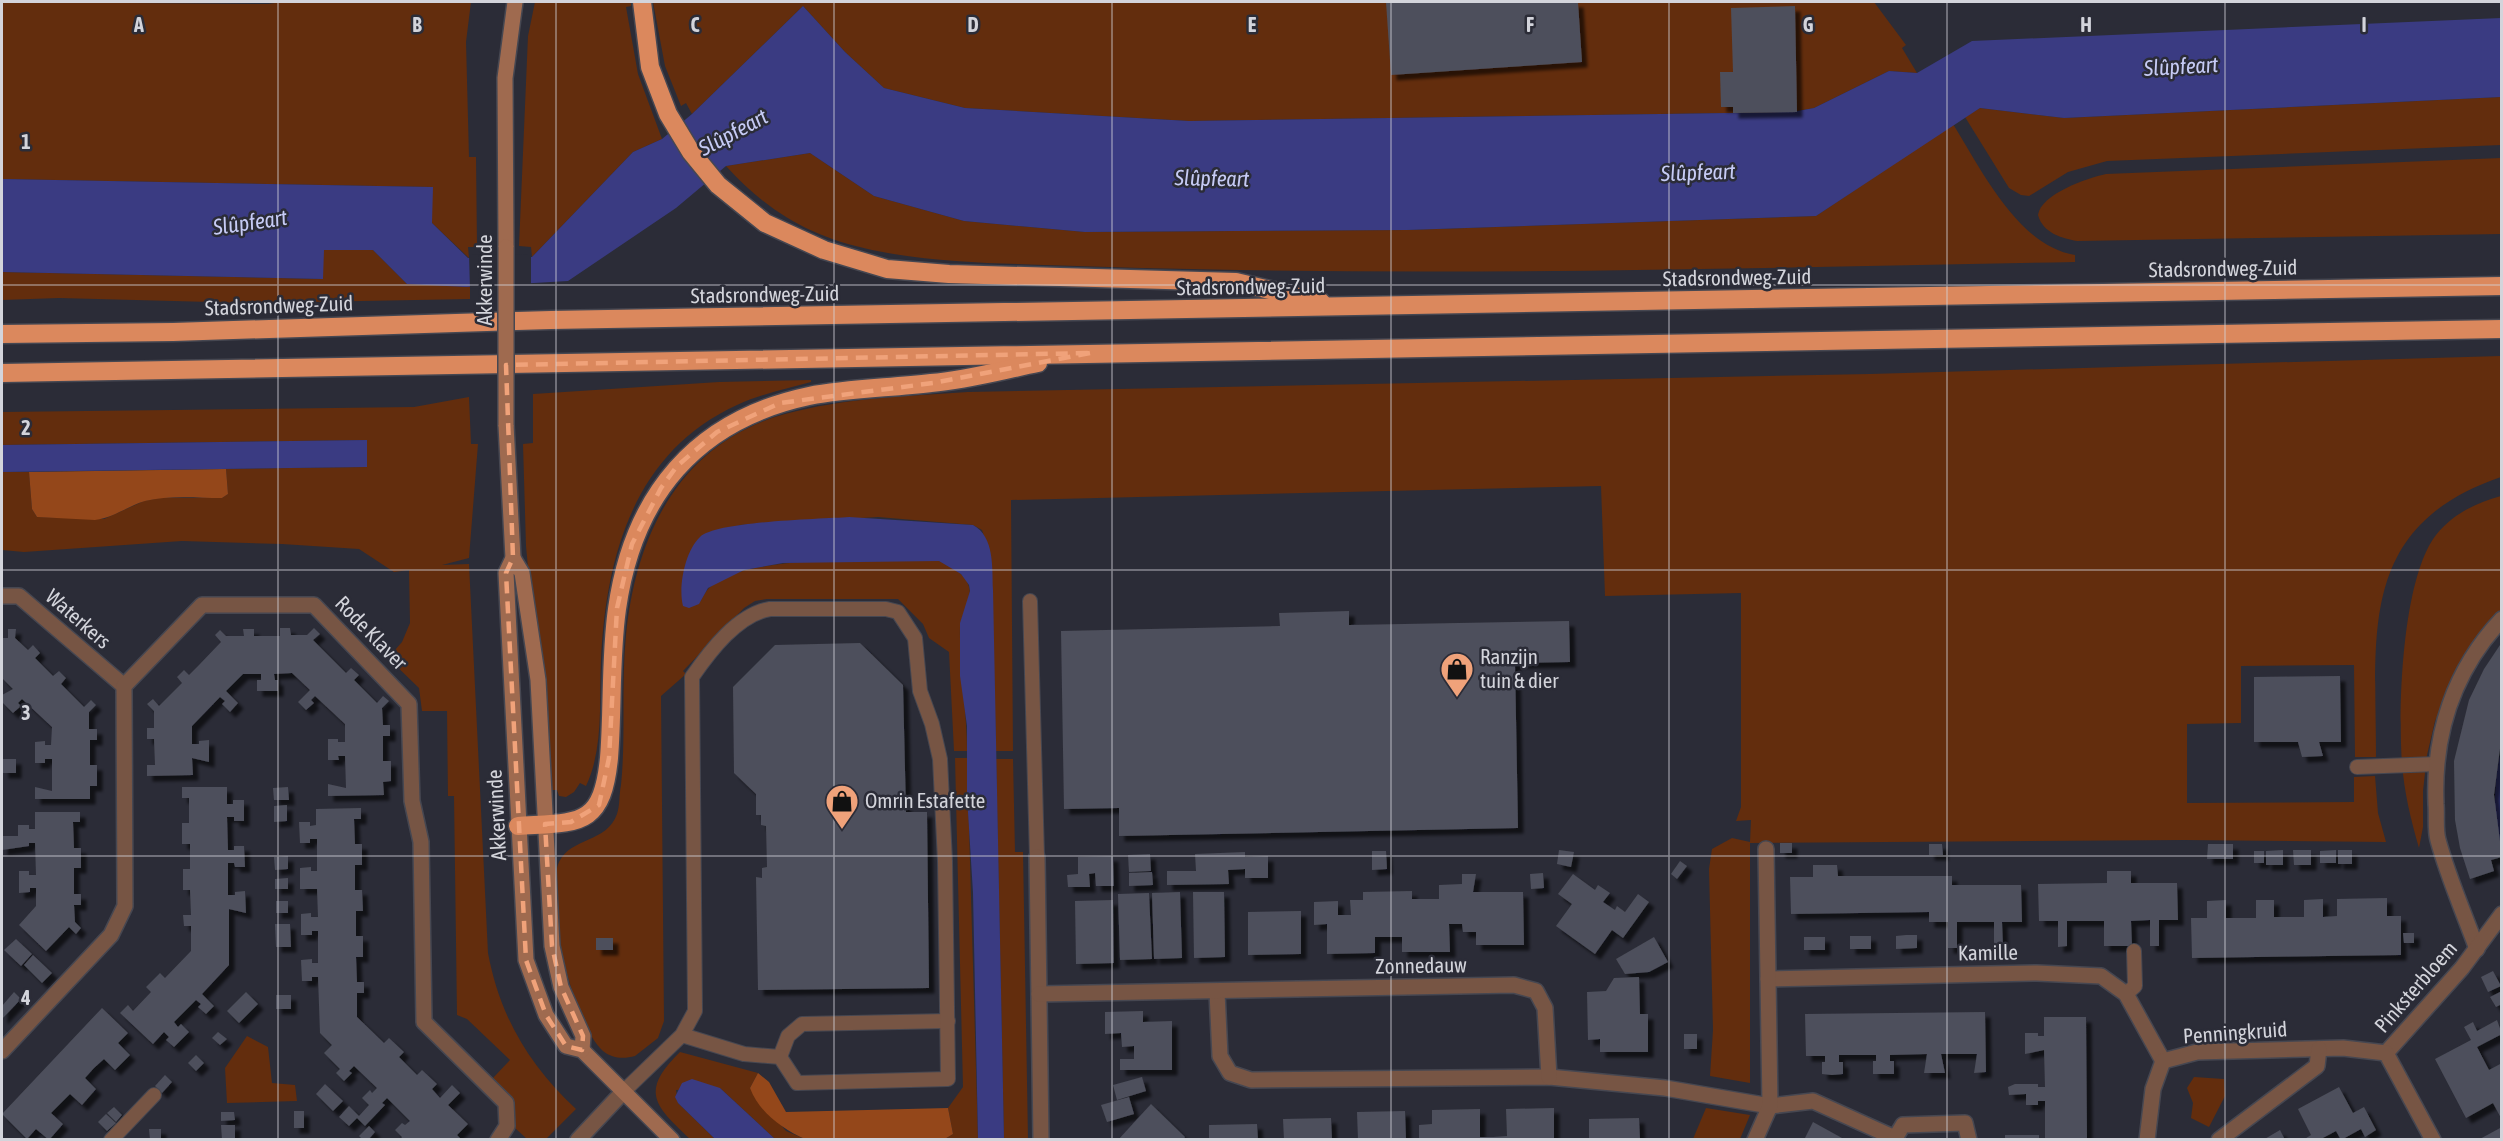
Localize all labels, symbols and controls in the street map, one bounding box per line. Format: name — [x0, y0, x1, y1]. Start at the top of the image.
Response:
text: A — [133, 13, 144, 36]
text: B — [412, 13, 422, 36]
text: C — [691, 13, 700, 36]
text: D — [967, 13, 979, 36]
text: E — [1248, 13, 1257, 36]
text: F — [1526, 13, 1534, 36]
text: G — [1803, 13, 1814, 36]
text: H — [2080, 13, 2092, 36]
text: I — [2361, 13, 2367, 36]
water label: Slûpfeart — [2142, 51, 2220, 81]
water label: Slûpfeart — [693, 103, 773, 161]
text: 1 — [21, 130, 31, 153]
water label: Slûpfeart — [1659, 158, 1736, 186]
water label: Slûpfeart — [1173, 164, 1250, 192]
water label: Slûpfeart — [210, 204, 289, 240]
street label: Akkerwinde — [472, 234, 496, 326]
street label: Stadsrondweg-Zuid — [2148, 255, 2298, 281]
street label: Stadsrondweg-Zuid — [1662, 264, 1812, 290]
street label: Stadsrondweg-Zuid — [1176, 273, 1326, 299]
street label: Stadsrondweg-Zuid — [690, 281, 840, 307]
street label: Stadsrondweg-Zuid — [204, 290, 354, 320]
text: 2 — [21, 416, 31, 439]
street label: Waterkers — [41, 584, 116, 653]
street label: Rode Klaver — [331, 591, 413, 674]
place label: Ranzijn tuin & dier — [1480, 644, 1559, 692]
shop icon: Ranzijn tuin & dier — [1439, 651, 1475, 698]
text: 3 — [21, 701, 31, 724]
street label: Akkerwinde — [482, 769, 510, 861]
shop icon: Omrin Estafette — [824, 783, 860, 830]
place label: Omrin Estafette — [865, 788, 985, 812]
street label: Pinksterbloem — [2369, 936, 2461, 1037]
street label: Kamille — [1958, 939, 2018, 965]
street label: Zonnedauw — [1375, 952, 1467, 978]
text: 4 — [20, 986, 31, 1009]
street label: Penningkruid — [2182, 1016, 2288, 1048]

